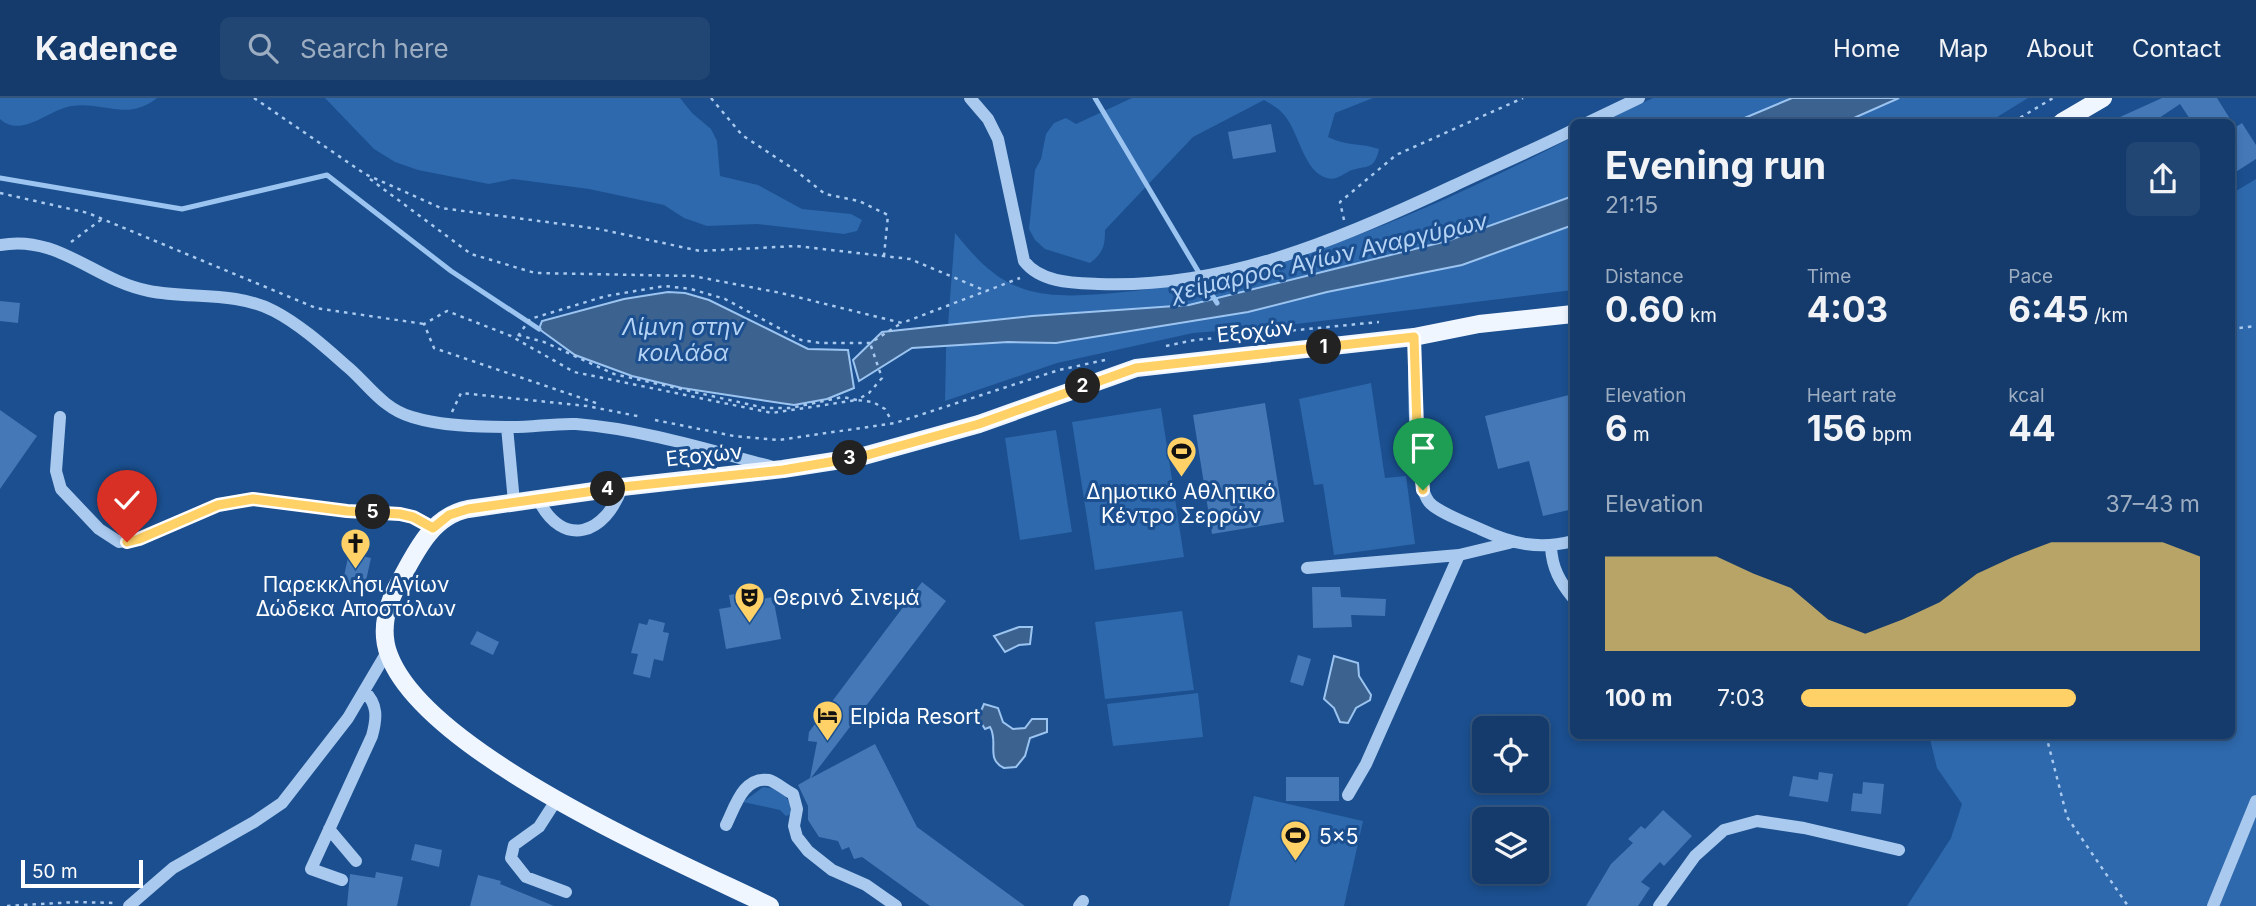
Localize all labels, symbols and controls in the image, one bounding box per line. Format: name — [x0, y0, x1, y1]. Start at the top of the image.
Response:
search box — [220, 17, 710, 80]
text: Kadence — [35, 28, 178, 68]
icon: search — [244, 29, 282, 67]
text: Search here — [300, 33, 449, 64]
text: Home — [1833, 34, 1900, 63]
text: Map — [1938, 34, 1988, 63]
text: About — [2026, 34, 2094, 63]
text: Contact — [2132, 34, 2221, 63]
text: Evening run — [1605, 142, 1826, 188]
button: share — [2126, 142, 2200, 216]
text: 21:15 — [1605, 191, 1658, 219]
water label: χείμαρρος Αγίων Αναργύρων — [1167, 207, 1490, 307]
text: Distance — [1605, 265, 1683, 288]
text: Time — [1807, 265, 1851, 288]
text: Pace — [2008, 265, 2053, 288]
text: 0.60 — [1605, 288, 1685, 330]
text: 4:03 — [1807, 288, 1888, 330]
text: 6:45 — [2008, 288, 2089, 330]
text: km — [1685, 304, 1717, 327]
text: /km — [2089, 304, 2128, 327]
water label: Λίμνη στην κοιλάδα — [621, 313, 745, 367]
street label: Εξοχών — [1215, 315, 1295, 347]
pin: 1 — [1306, 330, 1342, 364]
text: 1 — [1319, 335, 1328, 358]
pin: 2 — [1066, 368, 1100, 404]
text: 2 — [1077, 374, 1088, 397]
text: Elevation — [1605, 384, 1686, 407]
text: Heart rate — [1807, 384, 1897, 407]
text: kcal — [2008, 384, 2045, 407]
text: 6 — [1605, 407, 1628, 449]
text: 156 — [1807, 407, 1867, 449]
text: 44 — [2008, 407, 2056, 449]
pin — [1393, 418, 1453, 490]
text: m — [1628, 423, 1650, 446]
text: bpm — [1867, 423, 1912, 446]
icon: arrive — [1404, 429, 1442, 467]
sports icon: Δημοτικό Αθλητικό Κέντρο Σερρών — [1164, 434, 1198, 478]
street label: Εξοχών — [664, 439, 744, 471]
pin: 3 — [832, 440, 868, 476]
text: 3 — [843, 446, 856, 469]
pin — [97, 470, 157, 542]
pin: 4 — [590, 472, 626, 506]
text: 4 — [601, 477, 614, 500]
place label: Δημοτικό Αθλητικό Κέντρο Σερρών — [1086, 479, 1276, 528]
icon: check — [108, 481, 146, 519]
text: Elevation — [1605, 490, 1704, 518]
text: 37–43 m — [2106, 490, 2200, 518]
pin: 5 — [356, 494, 390, 530]
text: 5 — [366, 500, 379, 523]
church icon: Παρεκκλήσι Αγίων Δώδεκα Αποστόλων — [339, 527, 373, 571]
place label: Παρεκκλήσι Αγίων Δώδεκα Αποστόλων — [256, 572, 456, 621]
theatre icon: Θερινό Σινεμά — [733, 580, 767, 624]
place label: Θερινό Σινεμά — [773, 585, 920, 610]
text: 100 m — [1605, 684, 1672, 712]
text: 7:03 — [1717, 684, 1765, 712]
hotel icon: Elpida Resort — [810, 699, 844, 743]
place label: Elpida Resort — [850, 704, 981, 729]
map controls — [1472, 716, 1549, 884]
button: locate — [1472, 716, 1549, 793]
button: layers — [1472, 807, 1549, 884]
sports icon: 5x5 — [1279, 819, 1313, 863]
place label: 5x5 — [1319, 824, 1358, 849]
scale bar — [21, 857, 144, 889]
text: 50 m — [32, 860, 78, 883]

